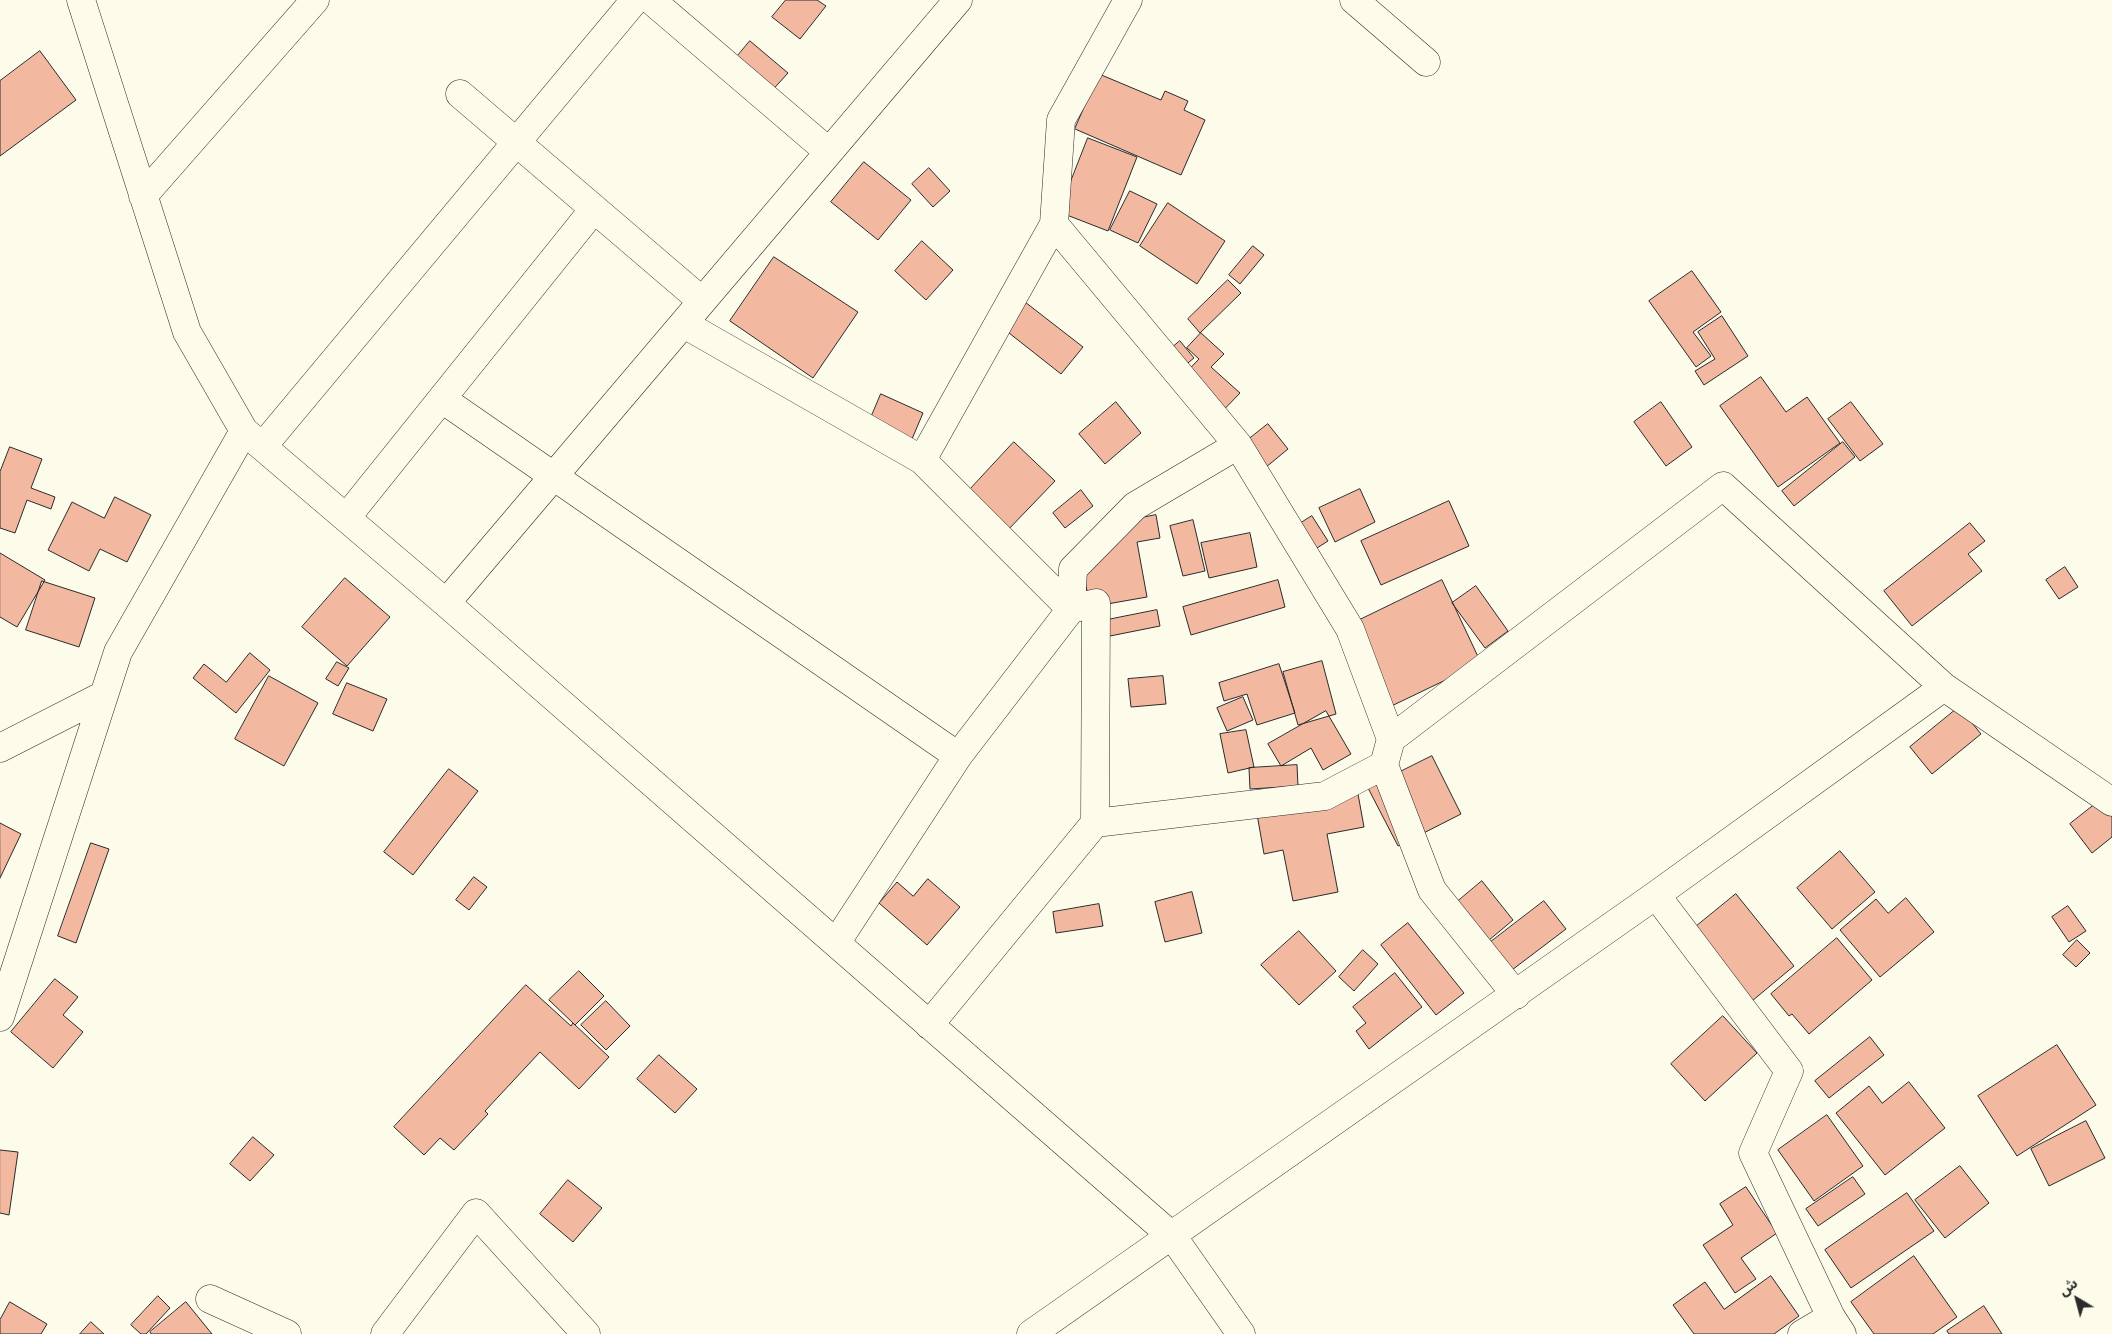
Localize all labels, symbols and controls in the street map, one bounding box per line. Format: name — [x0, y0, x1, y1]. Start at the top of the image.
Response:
text: ش — [2054, 1273, 2081, 1300]
north arrow — [2052, 1274, 2102, 1324]

